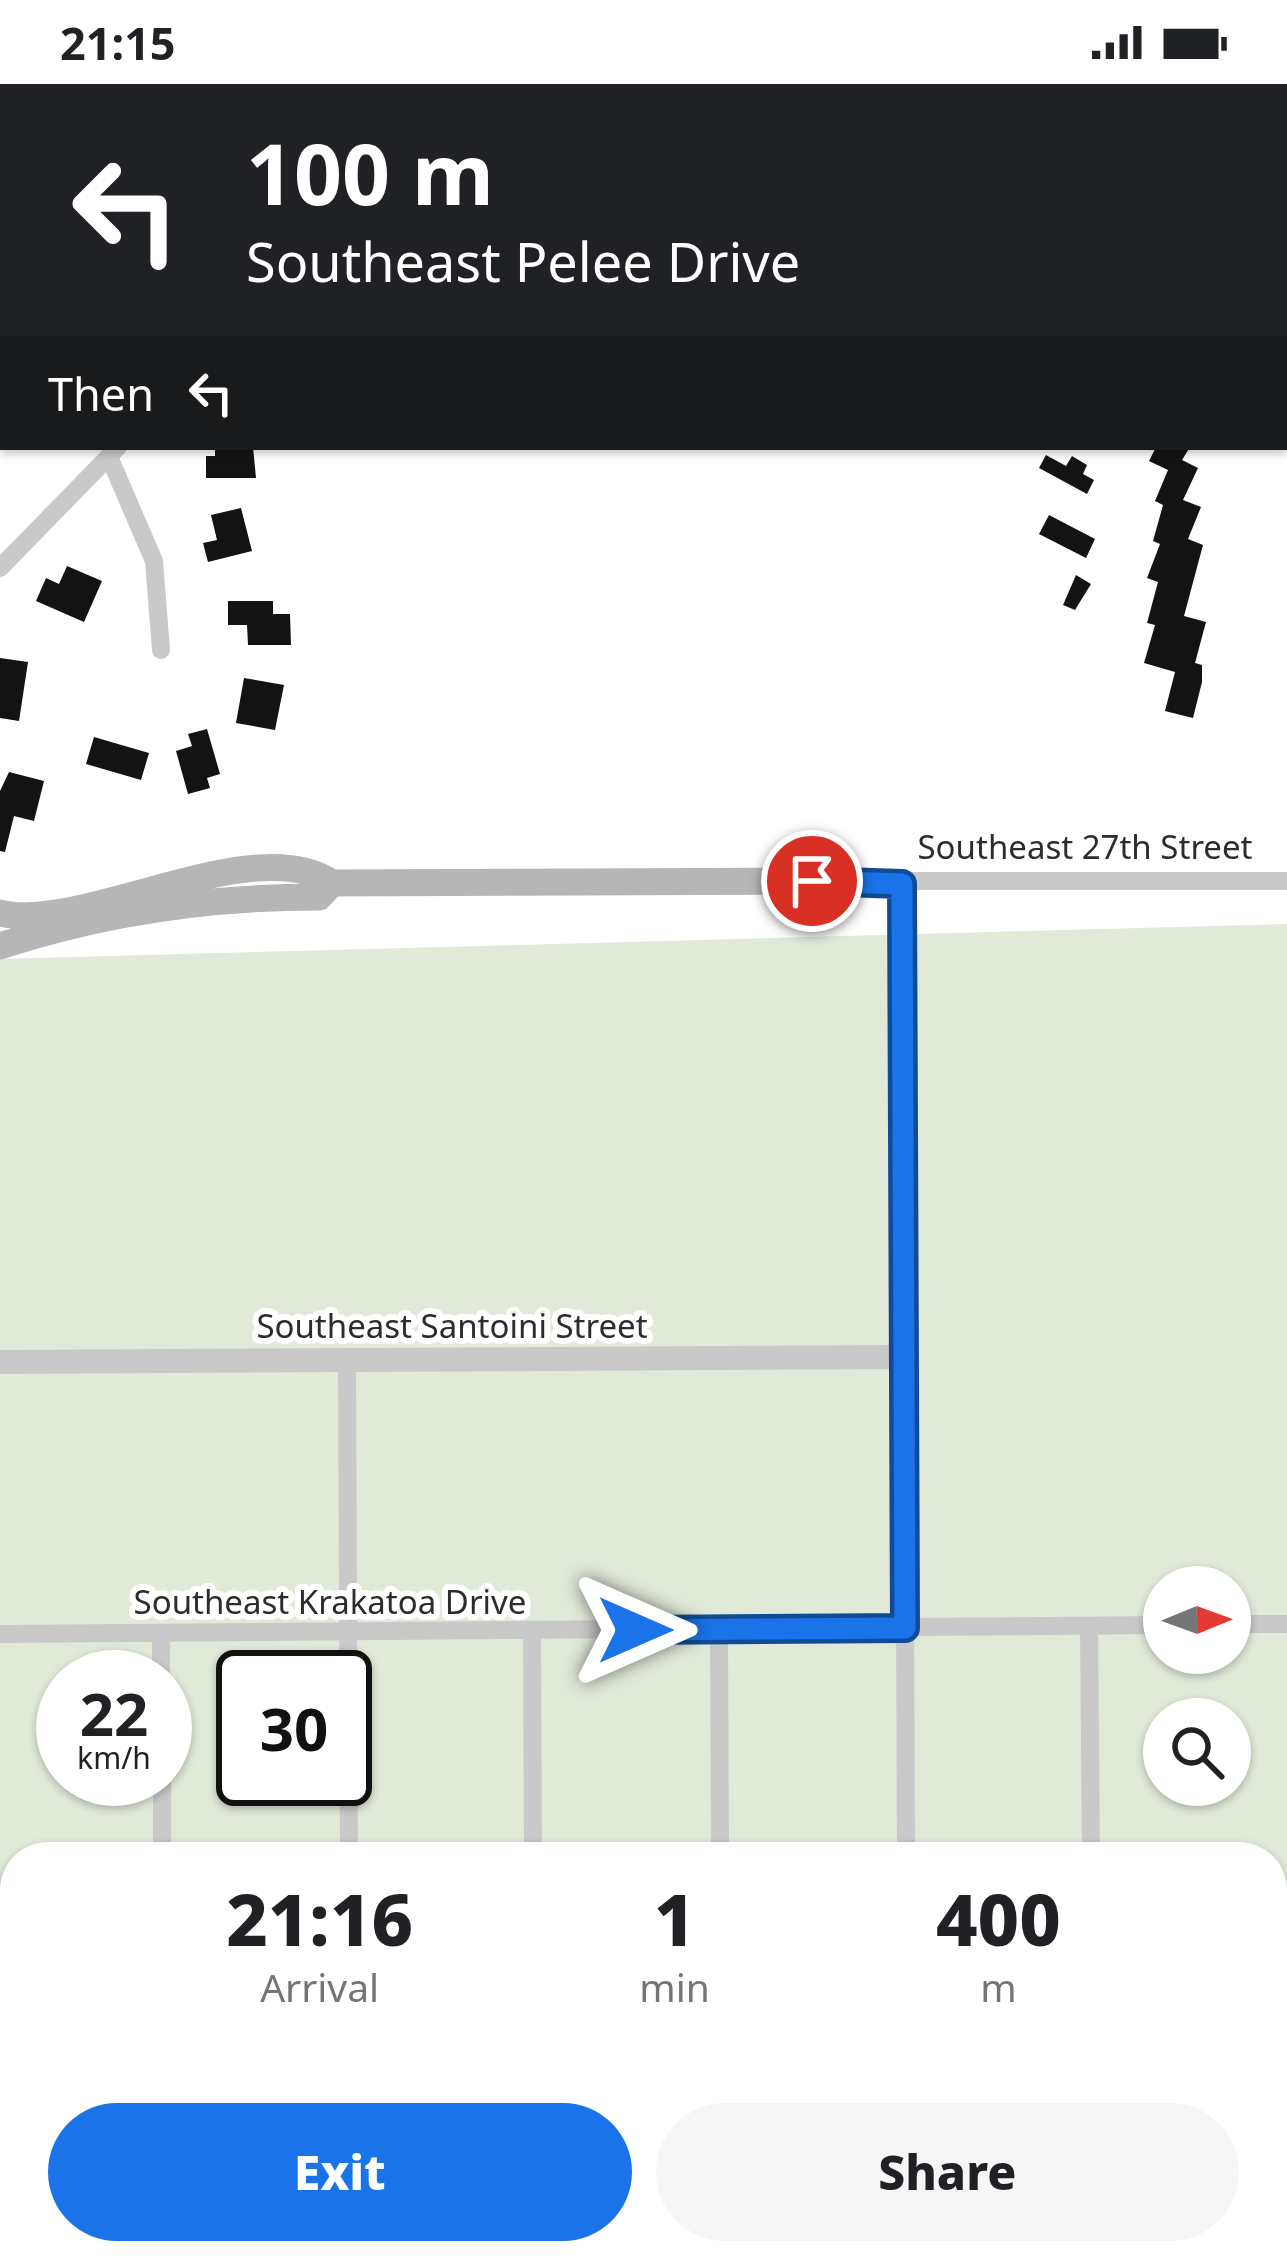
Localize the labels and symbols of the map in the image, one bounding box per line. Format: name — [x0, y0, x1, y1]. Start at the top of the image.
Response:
street label: Southeast 27th Street — [918, 824, 1253, 869]
pin — [761, 830, 863, 932]
street label: Southeast Santoini Street — [256, 1303, 648, 1348]
north arrow — [1143, 1566, 1251, 1674]
position arrow — [572, 1567, 698, 1693]
street label: Southeast Krakatoa Drive — [134, 1579, 526, 1624]
speed limit sign: 30 — [216, 1650, 372, 1806]

